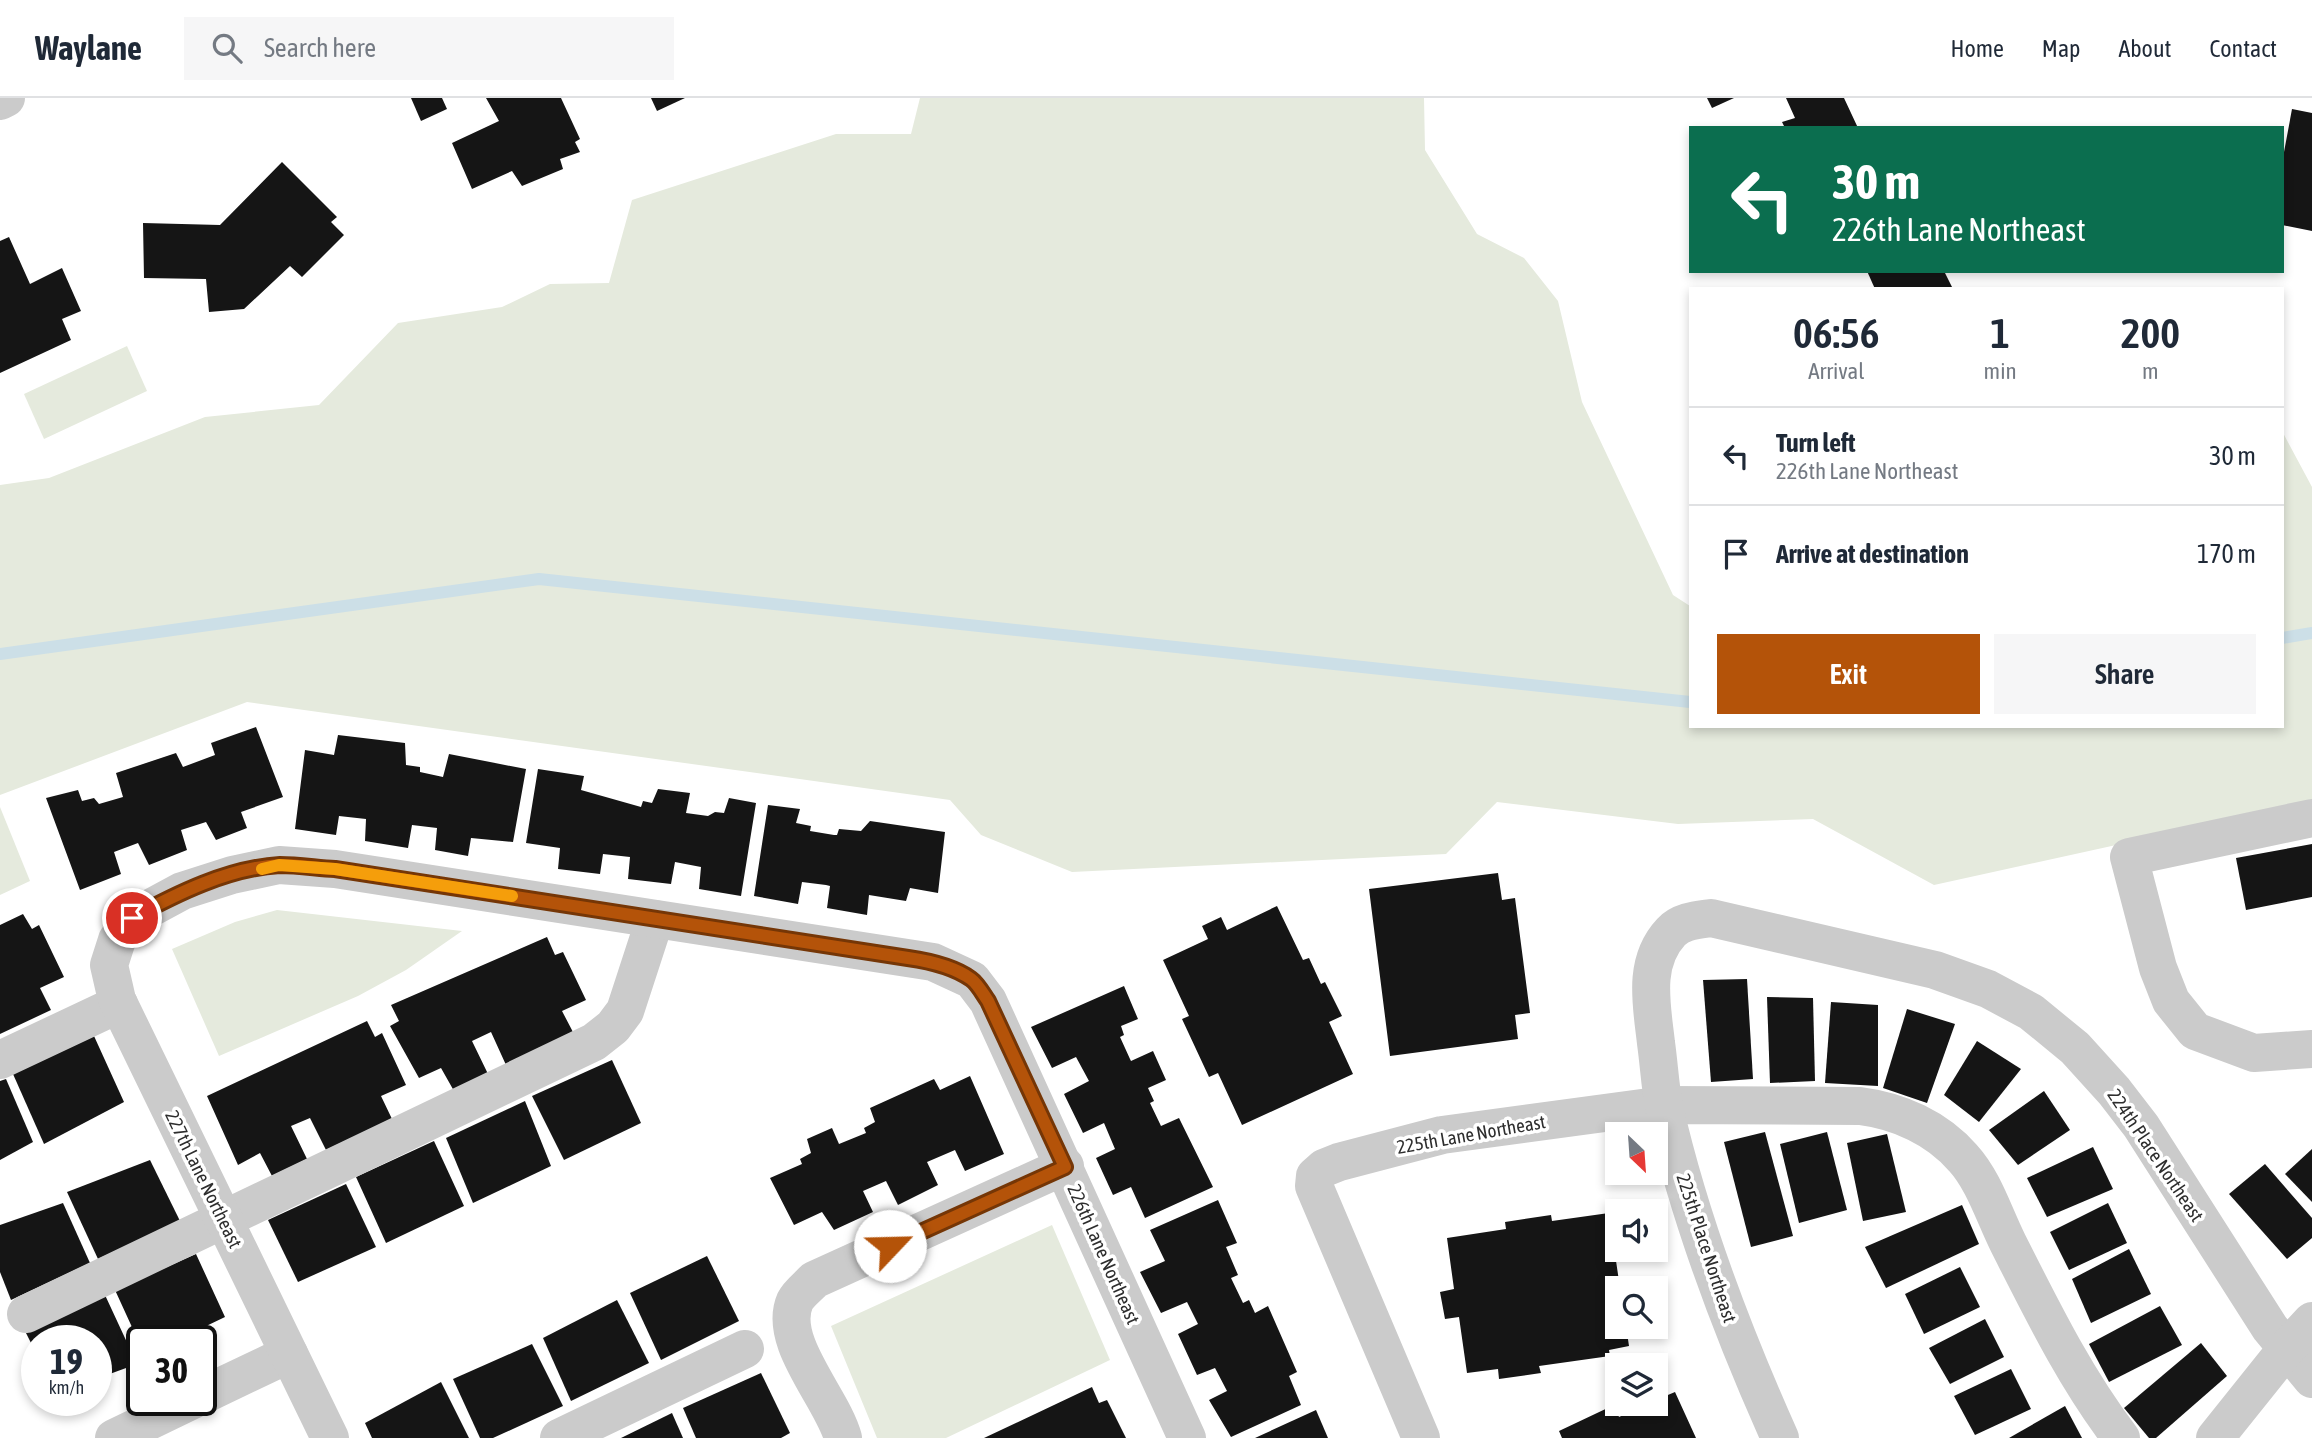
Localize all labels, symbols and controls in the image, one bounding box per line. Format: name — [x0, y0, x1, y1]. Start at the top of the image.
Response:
search box — [184, 17, 674, 80]
text: Waylane — [35, 29, 142, 67]
icon: search — [208, 29, 246, 67]
text: Search here — [264, 33, 376, 63]
text: Home — [1950, 35, 2004, 62]
text: Map — [2042, 35, 2080, 62]
text: About — [2118, 35, 2171, 62]
text: Contact — [2209, 35, 2277, 62]
text: 30 m — [1832, 153, 1920, 209]
icon: left — [1717, 154, 1808, 245]
text: 226th Lane Northeast — [1832, 211, 2086, 248]
text: 06:56 — [1793, 309, 1880, 357]
text: 1 — [1990, 309, 2010, 357]
text: 200 — [2121, 309, 2180, 357]
text: Arrival — [1808, 358, 1864, 384]
text: min — [1984, 358, 2017, 384]
text: m — [2142, 358, 2159, 384]
text: Turn left — [1776, 428, 1856, 458]
icon: left — [1717, 437, 1755, 475]
text: 30 m — [2209, 441, 2256, 471]
text: 226th Lane Northeast — [1776, 458, 1958, 484]
icon: arrive — [1717, 535, 1755, 573]
text: Arrive at destination — [1776, 539, 1969, 569]
text: 170 m — [2197, 539, 2256, 569]
button: Exit — [1717, 634, 1980, 714]
button: Share — [1994, 634, 2256, 714]
pin — [102, 888, 162, 948]
icon: arrive — [113, 899, 151, 937]
street label: 224th Place Northeast — [2103, 1084, 2209, 1226]
street label: 227th Lane Northeast — [161, 1106, 247, 1252]
street label: 225th Lane Northeast — [1395, 1110, 1547, 1158]
north arrow — [1605, 1122, 1668, 1185]
map controls — [1605, 1122, 1668, 1416]
street label: 225th Place Northeast — [1673, 1171, 1741, 1325]
street label: 226th Lane Northeast — [1063, 1181, 1145, 1327]
button: sound — [1605, 1199, 1668, 1262]
position arrow — [853, 1209, 927, 1283]
button: search — [1605, 1276, 1668, 1339]
speed limit sign: 30 — [126, 1325, 217, 1416]
text: 19 — [50, 1341, 83, 1381]
button: layers — [1605, 1353, 1668, 1416]
text: km/h — [49, 1377, 84, 1398]

